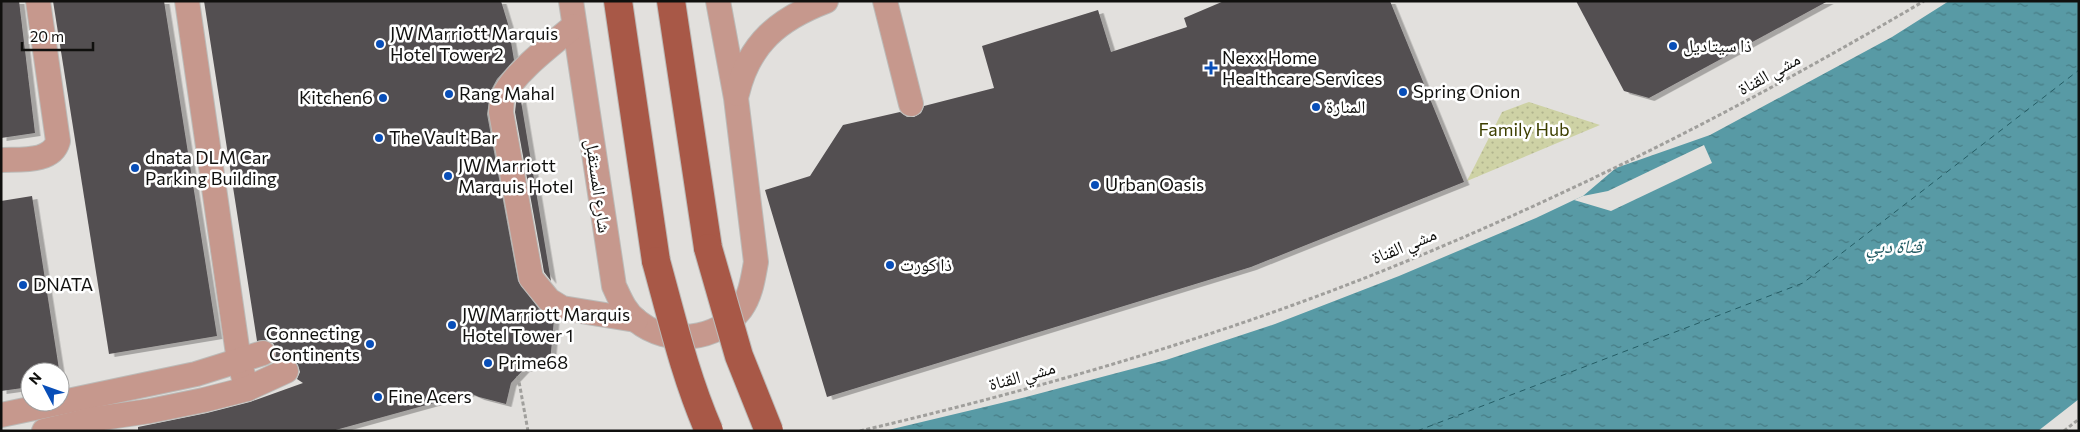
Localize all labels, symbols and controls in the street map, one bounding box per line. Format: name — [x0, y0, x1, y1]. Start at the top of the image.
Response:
scale bar — [22, 20, 94, 52]
place label: JW Marriott Marquis Hotel Tower 2 — [390, 22, 558, 65]
text: 20 m — [30, 27, 64, 45]
place label: ذا سيتاديل — [1683, 34, 1752, 57]
marker: JW Marriott Marquis Hotel Tower 2 — [374, 38, 386, 50]
marker: ذا سيتاديل — [1667, 40, 1679, 52]
place label: Nexx Home Healthcare Services — [1222, 46, 1383, 89]
street label: مشي القناة — [1733, 47, 1806, 103]
marker: Nexx Home Healthcare Services — [1204, 61, 1218, 75]
place label: Spring Onion — [1413, 80, 1520, 102]
place label: Rang Mahal — [459, 82, 555, 104]
place label: Kitchen6 — [299, 86, 373, 108]
marker: Spring Onion — [1397, 86, 1409, 98]
marker: Rang Mahal — [443, 88, 455, 100]
marker: Kitchen6 — [377, 92, 389, 104]
place label: المنارة — [1326, 95, 1366, 117]
marker: المنارة — [1310, 101, 1322, 113]
park label: Family Hub — [1478, 118, 1570, 140]
place label: The Vault Bar — [389, 126, 498, 148]
marker: The Vault Bar — [373, 132, 385, 144]
street label: شارع المستقبل — [581, 138, 616, 234]
place label: dnata DLM Car Parking Building — [145, 146, 277, 189]
place label: JW Marriott Marquis Hotel — [458, 154, 574, 197]
marker: dnata DLM Car Parking Building — [129, 162, 141, 174]
marker: JW Marriott Marquis Hotel — [442, 170, 454, 182]
place label: Urban Oasis — [1105, 173, 1204, 195]
marker: Urban Oasis — [1089, 179, 1101, 191]
street label: مشي القناة — [1368, 222, 1441, 272]
water label: قناة دبي — [1866, 234, 1925, 262]
place label: ذا كورت — [900, 253, 952, 275]
marker: ذا كورت — [884, 259, 896, 271]
place label: DNATA — [33, 273, 93, 295]
marker: DNATA — [17, 279, 29, 291]
place label: JW Marriott Marquis Hotel Tower 1 — [462, 303, 630, 346]
marker: JW Marriott Marquis Hotel Tower 1 — [446, 319, 458, 331]
place label: Connecting Continents — [266, 322, 360, 365]
marker: Connecting Continents — [364, 338, 376, 350]
place label: Prime68 — [498, 351, 568, 373]
street label: مشي القناة — [986, 356, 1059, 399]
marker: Prime68 — [482, 357, 494, 369]
north arrow — [20, 362, 70, 412]
text: N — [25, 369, 45, 388]
place label: Fine Acers — [388, 385, 472, 407]
marker: Fine Acers — [372, 391, 384, 403]

